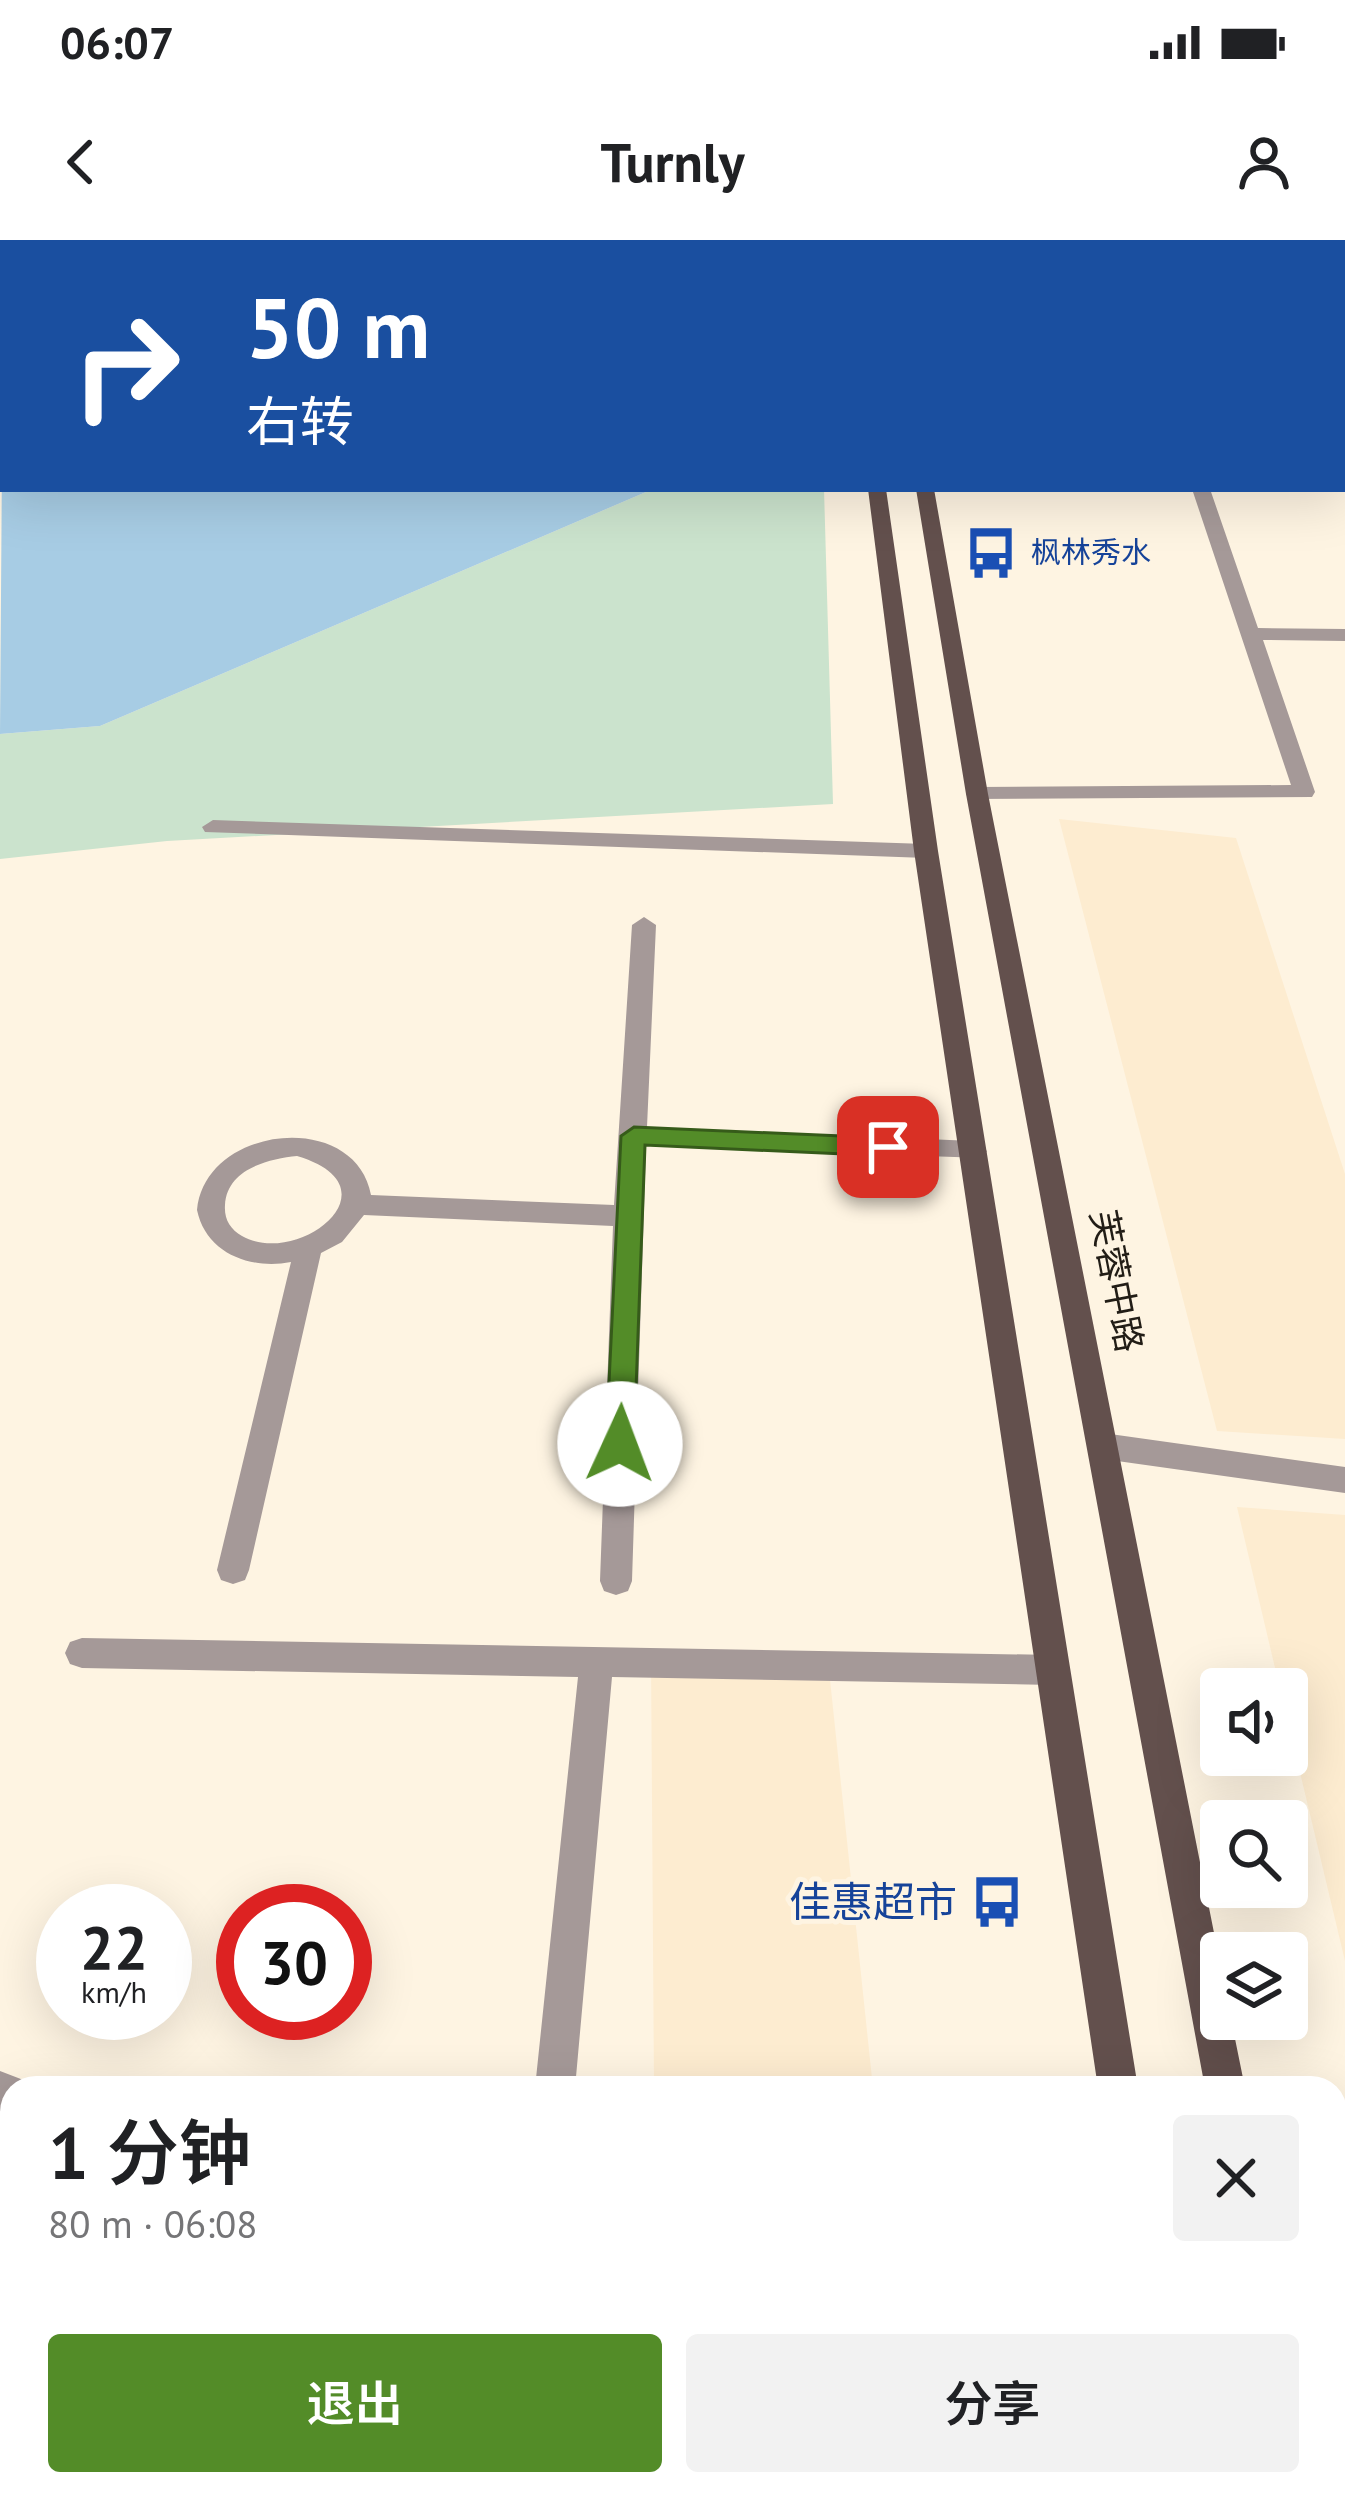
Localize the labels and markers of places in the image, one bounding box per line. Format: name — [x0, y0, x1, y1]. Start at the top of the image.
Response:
bus stop icon: 枫林秀水 — [962, 524, 1020, 582]
place label: 枫林秀水 — [1031, 532, 1151, 571]
pin — [837, 1096, 939, 1198]
bus stop icon: 佳惠超市 — [968, 1873, 1026, 1931]
place label: 佳惠超市 — [789, 1874, 957, 1929]

